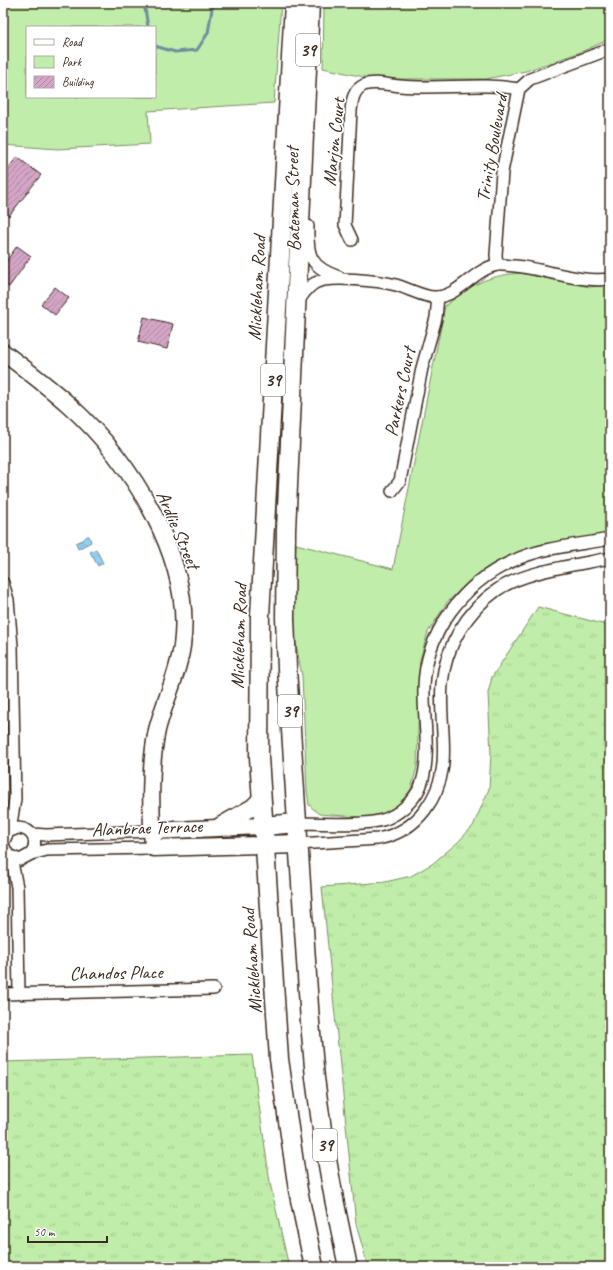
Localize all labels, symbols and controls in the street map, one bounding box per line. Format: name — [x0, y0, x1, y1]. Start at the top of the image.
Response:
legend — [26, 26, 156, 98]
text: Road — [62, 34, 84, 50]
road number: 39 — [296, 34, 320, 66]
text: Park — [62, 54, 83, 70]
text: Building — [62, 74, 94, 90]
street label: Trinity Boulevard — [471, 89, 514, 204]
street label: Marjon Court — [317, 95, 351, 187]
street label: Bateman Street — [280, 144, 306, 252]
street label: Mickleham Road — [242, 232, 272, 341]
street label: Parkers Court — [379, 343, 422, 439]
road number: 39 — [261, 364, 285, 396]
street label: Ardlie Street — [151, 487, 206, 575]
street label: Mickleham Road — [225, 581, 253, 689]
road number: 39 — [278, 695, 302, 727]
street label: Alanbrae Terrace — [91, 814, 204, 842]
street label: Mickleham Road — [236, 905, 268, 1014]
street label: Chandos Place — [69, 960, 165, 986]
road number: 39 — [313, 1129, 337, 1161]
scale bar — [28, 1218, 107, 1244]
text: 50 m — [34, 1224, 56, 1240]

